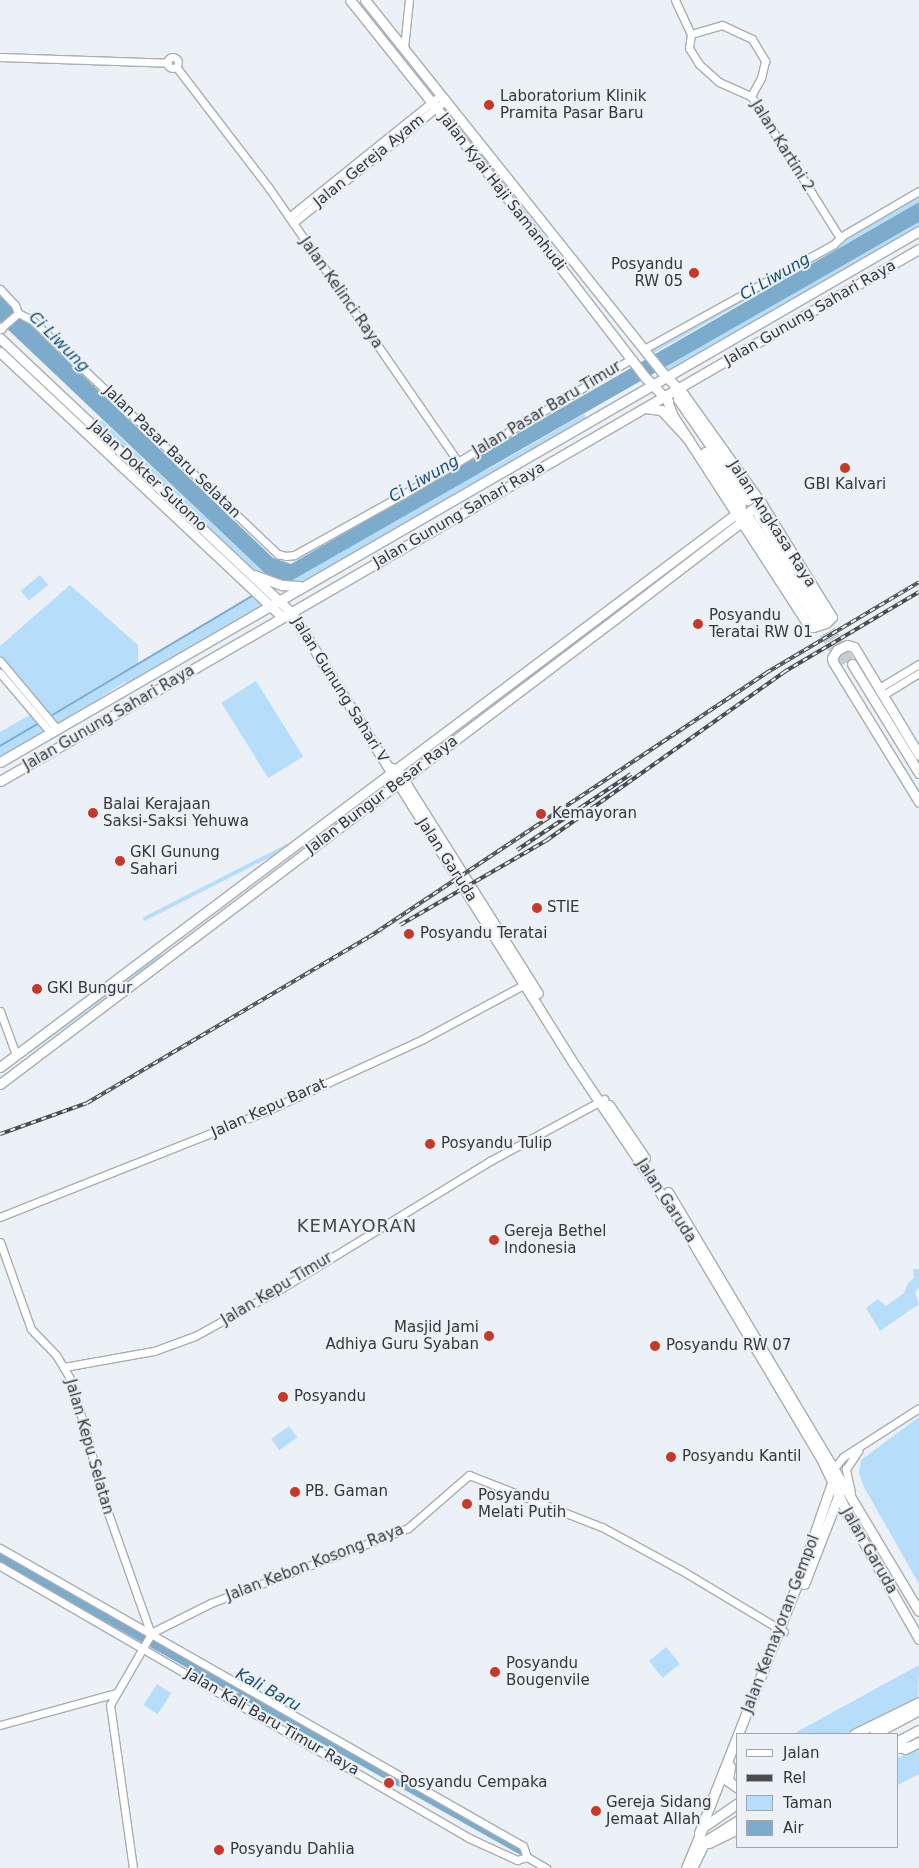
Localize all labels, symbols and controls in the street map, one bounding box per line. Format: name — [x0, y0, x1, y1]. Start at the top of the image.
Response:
place label: Laboratorium Klinik Pramita Pasar Baru — [500, 87, 646, 122]
street label: Jalan Kartini 2 — [747, 97, 817, 195]
marker: Laboratorium Klinik Pramita Pasar Baru — [482, 98, 496, 112]
street label: Jalan Kyai Haji Samanhudi — [435, 110, 569, 274]
street label: Jalan Gereja Ayam — [310, 111, 428, 211]
street label: Jalan Kelinci Raya — [296, 234, 386, 352]
water label: Ci Liwung — [737, 249, 813, 305]
place label: Posyandu RW 05 — [611, 255, 683, 290]
street label: Jalan Gunung Sahari Raya — [721, 256, 899, 370]
marker: Posyandu RW 05 — [687, 266, 701, 280]
water label: Ci Liwung — [25, 308, 93, 376]
street label: Jalan Pasar Baru Timur — [470, 358, 624, 460]
street label: Jalan Pasar Baru Selatan — [100, 382, 244, 522]
street label: Jalan Dokter Sutomo — [85, 417, 211, 535]
water label: Ci Liwung — [386, 451, 462, 507]
street label: Jalan Angkasa Raya — [724, 457, 820, 591]
street label: Jalan Gunung Sahari Raya — [370, 458, 548, 572]
marker: GBI Kalvari — [839, 462, 851, 474]
place label: GBI Kalvari — [804, 476, 886, 494]
place label: Posyandu Teratai RW 01 — [709, 606, 813, 641]
street label: Jalan Gunung Sahari V — [288, 614, 392, 766]
marker: Posyandu Teratai RW 01 — [691, 617, 705, 631]
street label: Jalan Gunung Sahari Raya — [20, 661, 198, 775]
street label: Jalan Bungur Besar Raya — [303, 732, 461, 858]
place label: Balai Kerajaan Saksi-Saksi Yehuwa — [103, 795, 249, 830]
place label: Kemayoran — [552, 805, 637, 823]
marker: Balai Kerajaan Saksi-Saksi Yehuwa — [87, 807, 99, 819]
marker: Kemayoran — [534, 807, 548, 821]
street label: Jalan Garuda — [413, 815, 481, 905]
place label: GKI Gunung Sahari — [130, 843, 220, 878]
marker: GKI Gunung Sahari — [114, 855, 126, 867]
place label: STIE — [547, 899, 580, 917]
marker: STIE — [531, 902, 543, 914]
place label: Posyandu Teratai — [420, 925, 547, 943]
marker: Posyandu Teratai — [402, 927, 416, 941]
place label: GKI Bungur — [47, 980, 132, 998]
marker: GKI Bungur — [31, 983, 43, 995]
street label: Jalan Kepu Barat — [209, 1075, 329, 1141]
place label: Posyandu Tulip — [441, 1135, 552, 1153]
marker: Posyandu Tulip — [423, 1137, 437, 1151]
street label: Jalan Garuda — [632, 1156, 700, 1246]
district label: KEMAYORAN — [296, 1215, 418, 1237]
place label: Gereja Bethel Indonesia — [504, 1222, 606, 1257]
marker: Gereja Bethel Indonesia — [488, 1234, 500, 1246]
street label: Jalan Kepu Timur — [218, 1249, 336, 1329]
place label: Masjid Jami Adhiya Guru Syaban — [326, 1318, 479, 1353]
marker: Masjid Jami Adhiya Guru Syaban — [483, 1330, 495, 1342]
place label: Posyandu RW 07 — [666, 1337, 791, 1355]
marker: Posyandu RW 07 — [648, 1339, 662, 1353]
street label: Jalan Kepu Selatan — [61, 1377, 117, 1517]
place label: Posyandu — [294, 1388, 366, 1406]
marker: Posyandu — [276, 1390, 290, 1404]
place label: Posyandu Kantil — [682, 1448, 801, 1466]
marker: Posyandu Kantil — [664, 1450, 678, 1464]
place label: PB. Gaman — [305, 1483, 388, 1501]
marker: PB. Gaman — [289, 1486, 301, 1498]
place label: Posyandu Melati Putih — [478, 1486, 566, 1521]
marker: Posyandu Melati Putih — [460, 1497, 474, 1511]
street label: Jalan Garuda — [837, 1505, 901, 1597]
street label: Jalan Kebon Kosong Raya — [224, 1521, 406, 1605]
street label: Jalan Kemayoran Gempol — [739, 1532, 823, 1716]
place label: Posyandu Bougenvile — [506, 1654, 590, 1689]
water label: Kali Baru — [232, 1664, 304, 1716]
street label: Jalan Kali Baru Timur Raya — [182, 1665, 362, 1779]
marker: Posyandu Bougenvile — [488, 1665, 502, 1679]
legend — [736, 1733, 899, 1848]
text: Jalan — [783, 1744, 819, 1762]
text: Rel — [783, 1769, 806, 1787]
place label: Posyandu Cempaka — [400, 1774, 548, 1792]
marker: Posyandu Cempaka — [382, 1776, 396, 1790]
place label: Gereja Sidang Jemaat Allah — [606, 1793, 711, 1828]
text: Taman — [783, 1794, 832, 1812]
marker: Gereja Sidang Jemaat Allah — [590, 1805, 602, 1817]
text: Air — [783, 1819, 804, 1837]
place label: Posyandu Dahlia — [230, 1841, 355, 1859]
marker: Posyandu Dahlia — [212, 1843, 226, 1857]

